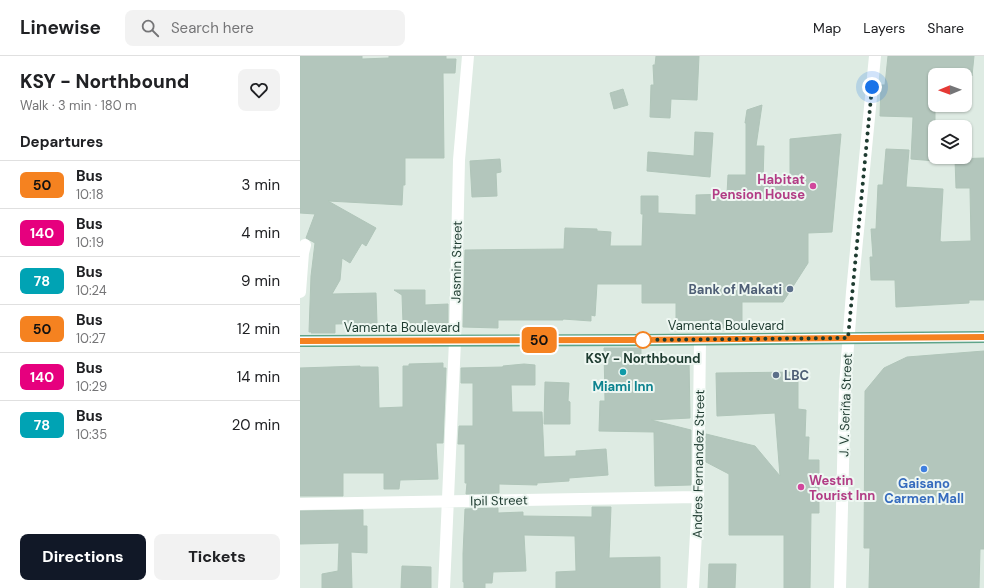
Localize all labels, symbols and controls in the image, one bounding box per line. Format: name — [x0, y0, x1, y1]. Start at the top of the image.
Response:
search box — [125, 10, 405, 46]
text: Linewise — [20, 15, 101, 40]
icon: search — [139, 17, 161, 39]
text: Search here — [171, 18, 254, 38]
text: Map — [813, 19, 841, 37]
text: Layers — [863, 19, 905, 37]
text: Share — [927, 19, 964, 37]
north arrow — [928, 68, 972, 112]
map controls — [928, 68, 972, 164]
text: KSY - Northbound — [20, 69, 189, 94]
button: heart — [238, 69, 280, 111]
your location — [862, 77, 882, 97]
text: Walk · 3 min · 180 m — [20, 97, 137, 114]
button: layers — [928, 120, 972, 164]
text: Departures — [20, 132, 103, 152]
text: Bus — [76, 166, 103, 186]
place label: Habitat Pension House — [712, 171, 805, 203]
text: 3 min — [242, 175, 280, 195]
text: 50 — [33, 176, 51, 194]
marker: Habitat Pension House — [808, 181, 818, 191]
text: 10:18 — [76, 186, 104, 203]
text: Bus — [76, 214, 103, 234]
street label: Jasmin Street — [447, 221, 466, 303]
text: 4 min — [241, 223, 280, 243]
text: 140 — [30, 224, 54, 242]
text: 10:19 — [76, 234, 104, 251]
text: Bus — [76, 262, 103, 282]
text: 9 min — [241, 271, 280, 291]
text: 78 — [34, 272, 50, 290]
place label: Bank of Makati — [689, 281, 782, 298]
text: 10:24 — [76, 282, 107, 299]
marker: Bank of Makati — [785, 284, 795, 294]
text: Bus — [76, 310, 103, 330]
street label: Vamenta Boulevard — [668, 317, 784, 334]
text: 12 min — [237, 319, 280, 339]
street label: Vamenta Boulevard — [344, 319, 460, 336]
text: 50 — [33, 320, 51, 338]
line badge: 50 — [521, 327, 557, 353]
text: 10:27 — [76, 330, 106, 347]
text: 50 — [530, 331, 548, 349]
marker: KSY - Northbound — [634, 331, 652, 349]
place label: KSY - Northbound — [585, 350, 701, 367]
street label: J. V. Seriña Street — [835, 353, 856, 457]
text: Bus — [76, 358, 103, 378]
text: 14 min — [237, 367, 280, 387]
marker: Miami Inn — [618, 367, 628, 377]
place label: LBC — [784, 367, 809, 384]
text: 140 — [30, 368, 54, 386]
marker: LBC — [771, 370, 781, 380]
text: 10:29 — [76, 378, 107, 395]
place label: Miami Inn — [592, 378, 654, 395]
street label: Andres Fernandez Street — [689, 389, 708, 539]
text: Bus — [76, 406, 103, 426]
text: 20 min — [232, 415, 280, 435]
text: 78 — [34, 416, 50, 434]
text: 10:35 — [76, 426, 107, 443]
marker: Gaisano Carmen Mall — [919, 464, 929, 474]
place label: Westin Tourist Inn — [809, 472, 875, 504]
place label: Gaisano Carmen Mall — [884, 475, 964, 507]
marker: Westin Tourist Inn — [796, 482, 806, 492]
street label: Ipil Street — [470, 491, 528, 510]
button: Directions — [20, 534, 146, 580]
button: Tickets — [154, 534, 280, 580]

